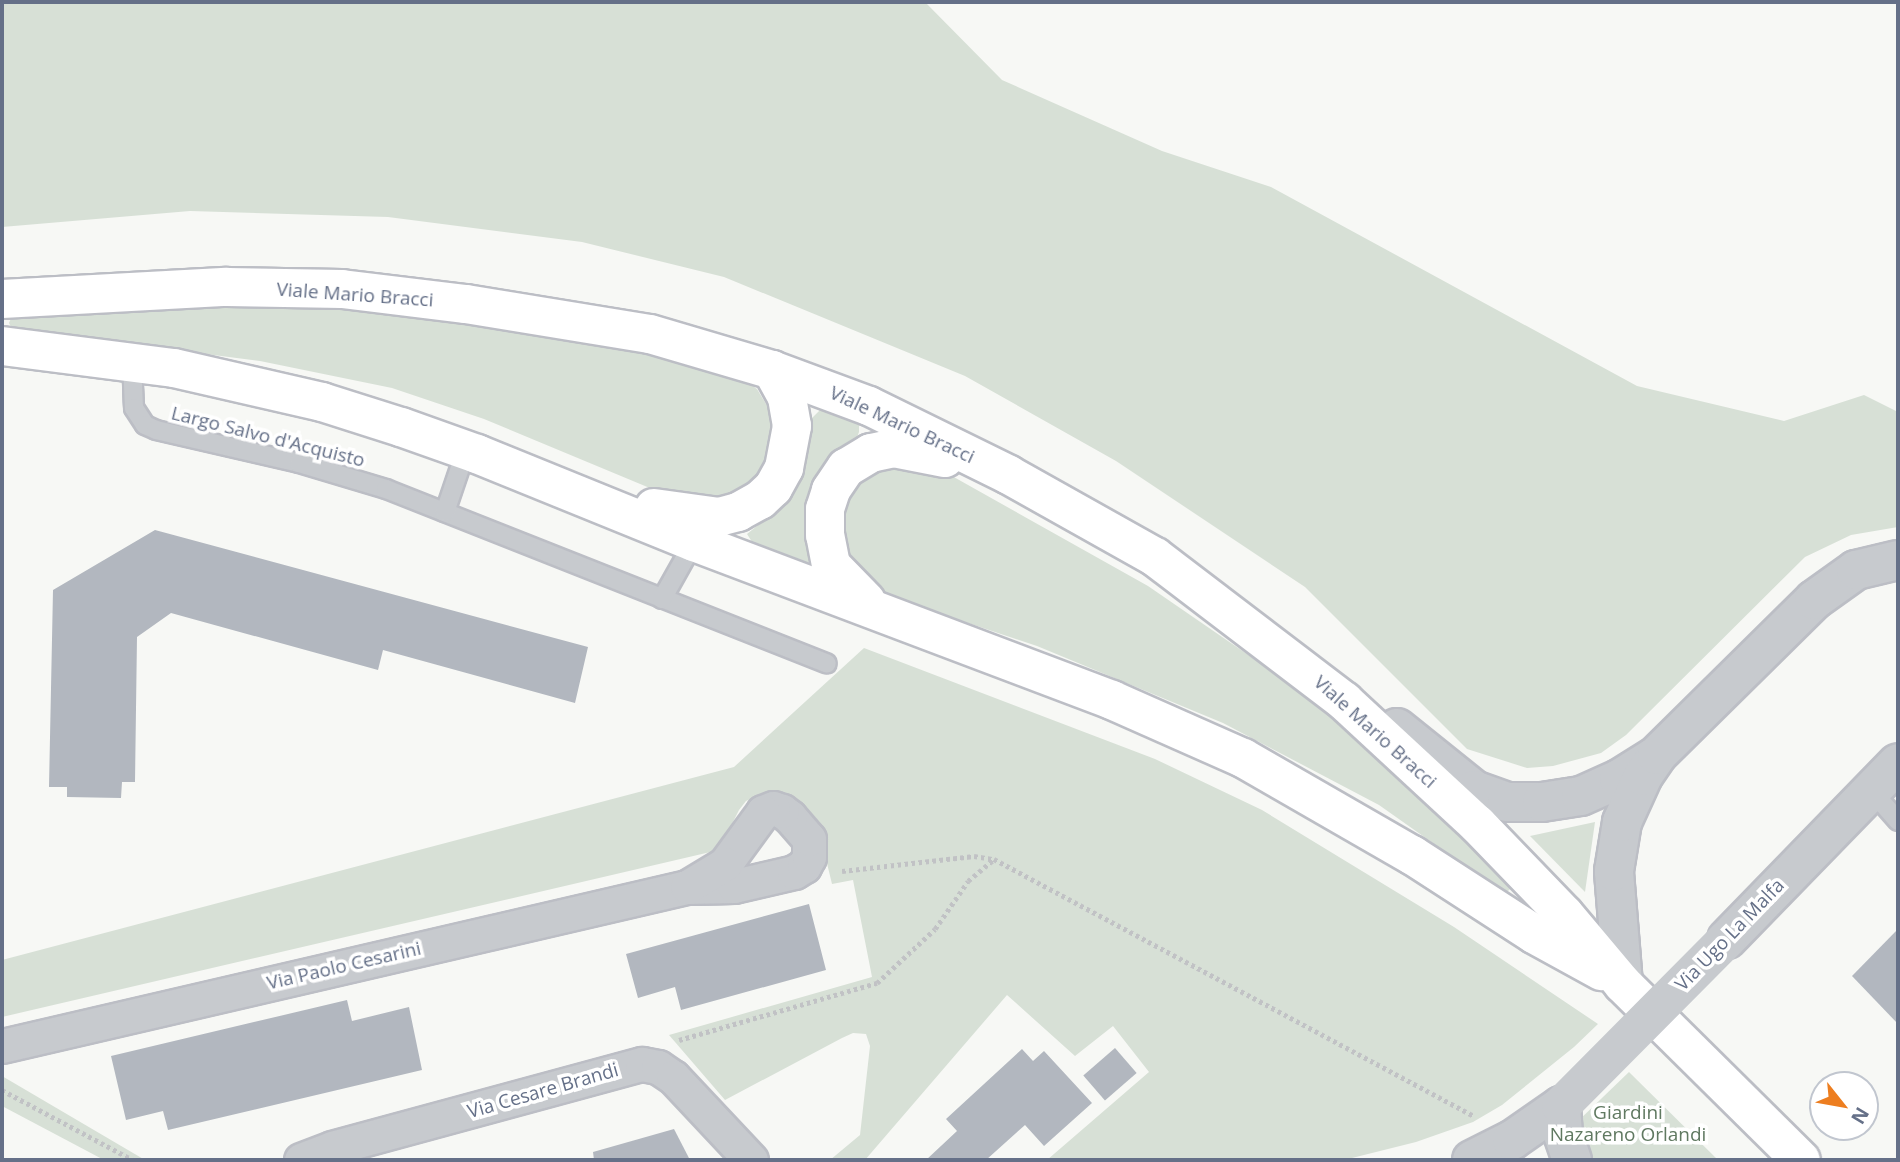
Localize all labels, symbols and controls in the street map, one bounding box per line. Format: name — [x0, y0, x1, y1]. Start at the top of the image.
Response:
street label: Viale Mario Bracci — [276, 278, 434, 312]
street label: Viale Mario Bracci — [826, 381, 978, 469]
street label: Largo Salvo d'Acquisto — [169, 402, 367, 472]
street label: Viale Mario Bracci — [1309, 671, 1441, 793]
street label: Via Ugo La Malfa — [1671, 874, 1789, 996]
street label: Via Paolo Cesarini — [265, 937, 423, 995]
street label: Via Cesare Brandi — [465, 1059, 621, 1123]
north arrow — [1809, 1071, 1879, 1141]
park label: Giardini Nazareno Orlandi — [1550, 1102, 1706, 1146]
text: N — [1845, 1102, 1875, 1129]

